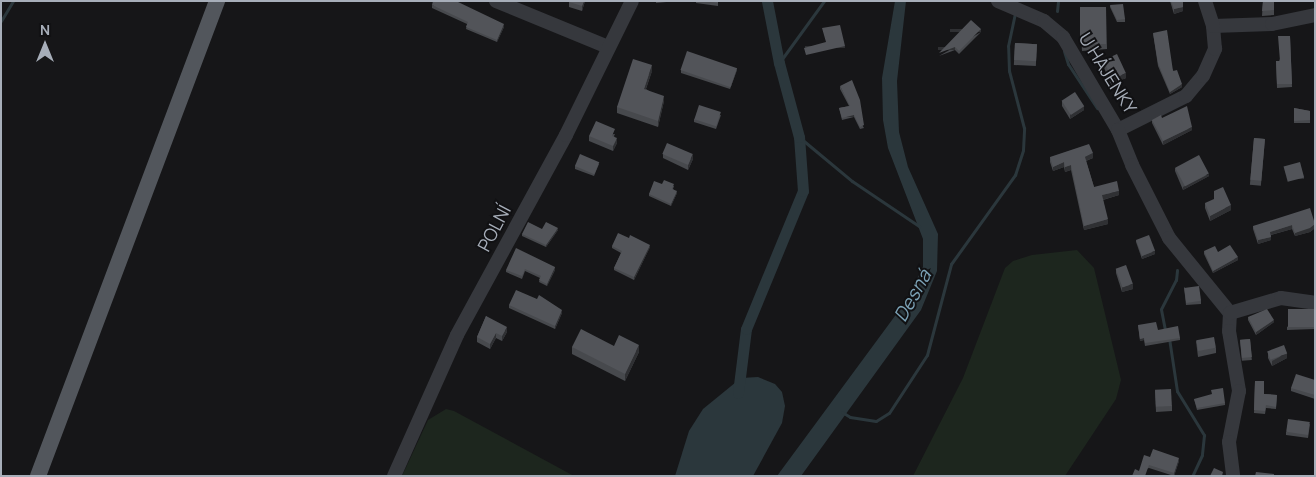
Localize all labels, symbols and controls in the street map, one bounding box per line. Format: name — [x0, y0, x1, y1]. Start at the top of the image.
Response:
north arrow — [20, 20, 70, 70]
text: N — [40, 20, 50, 39]
street label: U HÁJENKY — [1075, 28, 1141, 118]
street label: POLNÍ — [473, 201, 515, 255]
water label: Desná — [890, 266, 936, 326]

